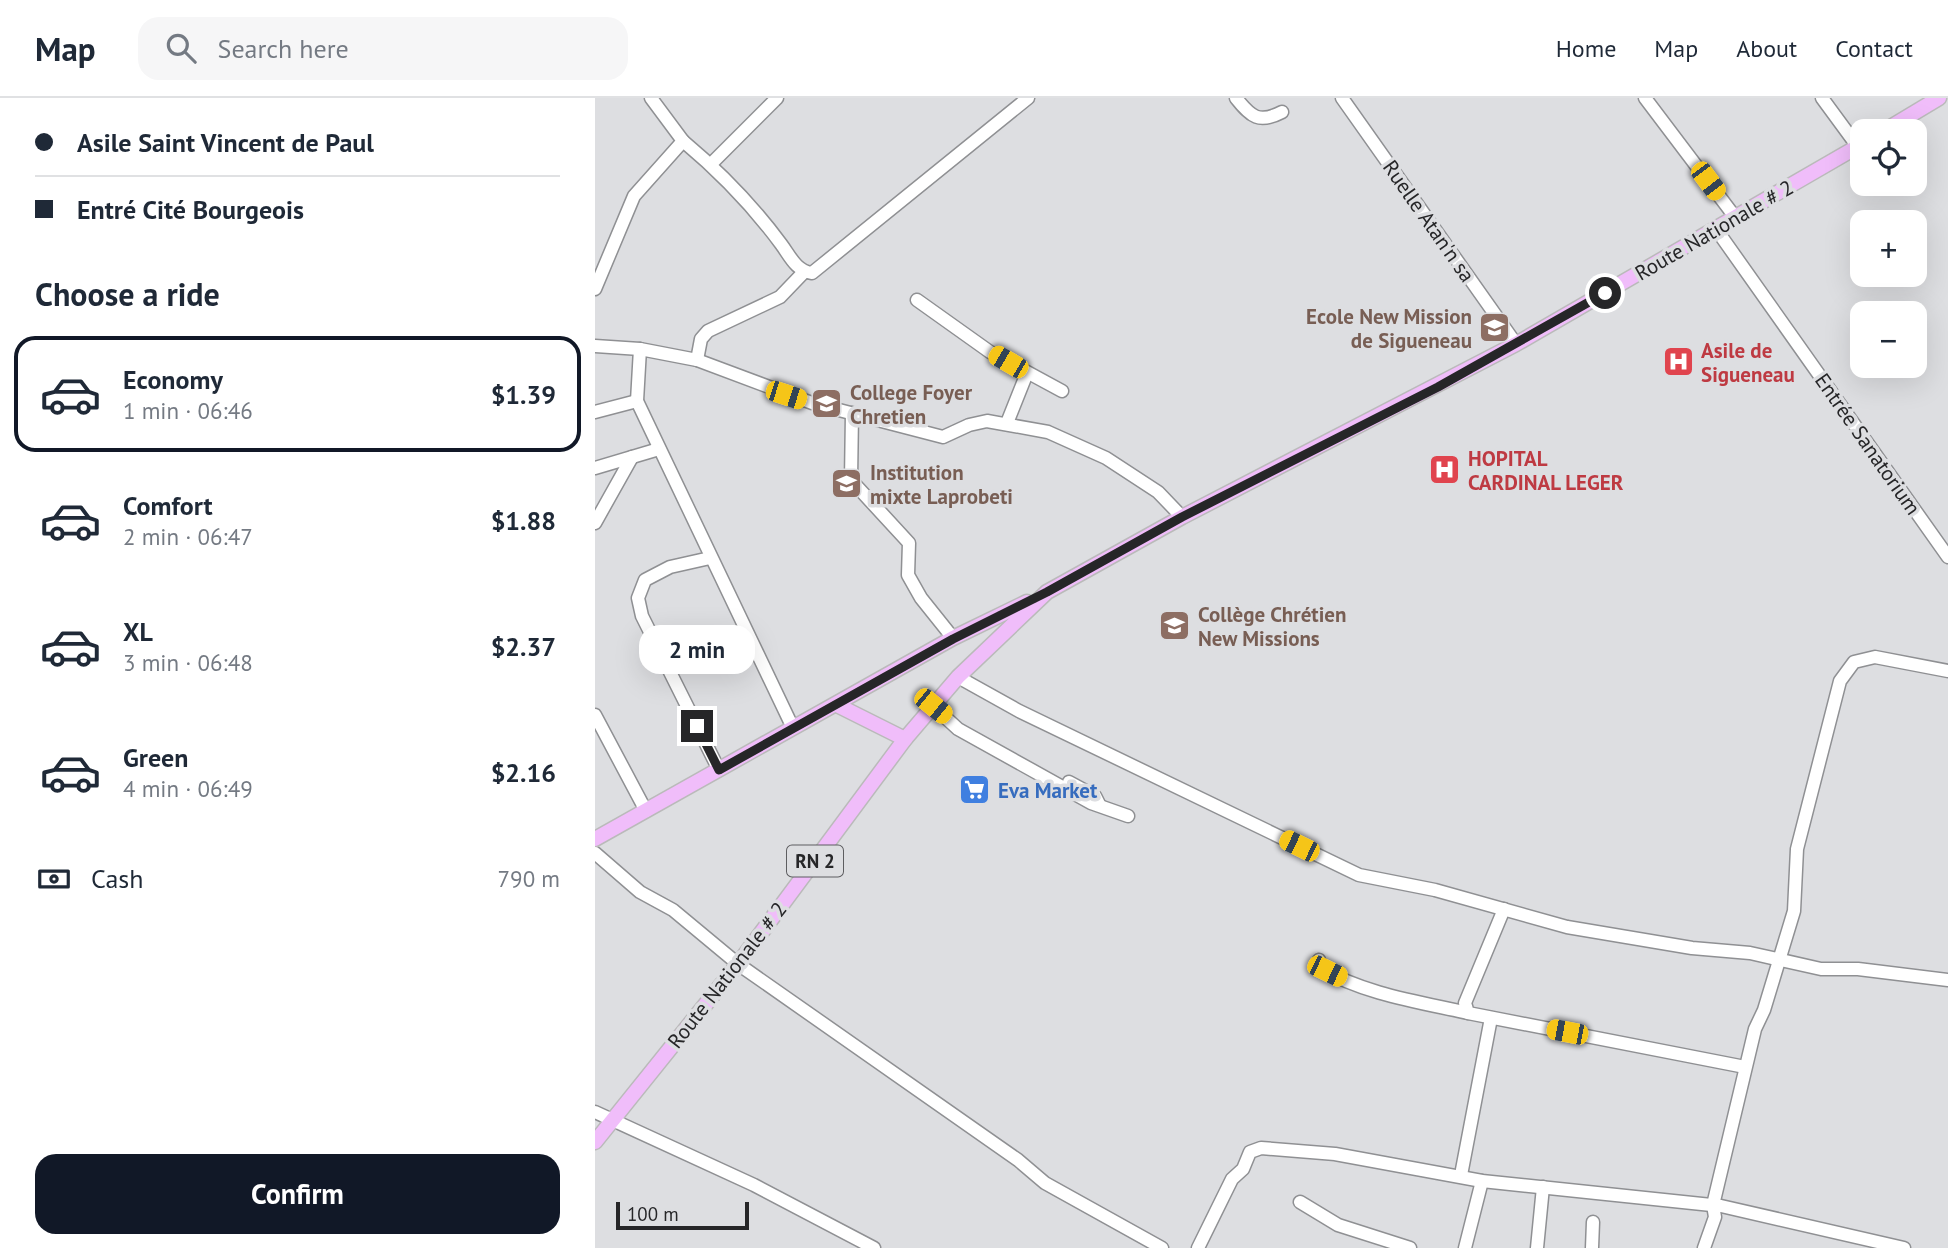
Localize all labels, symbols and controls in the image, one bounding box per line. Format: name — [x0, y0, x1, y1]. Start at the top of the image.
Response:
search box — [138, 17, 628, 80]
text: Map — [35, 27, 96, 70]
icon: search — [162, 29, 200, 67]
text: Search here — [218, 32, 349, 65]
text: Home — [1556, 33, 1616, 64]
text: Map — [1654, 33, 1698, 64]
text: About — [1736, 33, 1797, 64]
text: Contact — [1835, 33, 1913, 64]
map controls — [1850, 119, 1927, 378]
button: locate — [1850, 119, 1927, 196]
text: Asile Saint Vincent de Paul — [77, 126, 374, 159]
street label: Ruelle Atan'n sa — [1377, 155, 1481, 287]
car — [1687, 158, 1730, 204]
street label: Route Nationale # 2 — [1630, 174, 1798, 286]
text: Entré Cité Bourgeois — [77, 193, 304, 226]
button: + — [1850, 210, 1927, 287]
text: Choose a ride — [35, 273, 220, 315]
route start — [1589, 277, 1621, 309]
button: − — [1850, 301, 1927, 378]
place label: Ecole New Mission de Sigueneau — [1306, 303, 1472, 354]
school or university icon: Ecole New Mission de Sigueneau — [1478, 311, 1512, 345]
place label: Asile de Sigueneau — [1701, 337, 1795, 388]
car — [985, 342, 1032, 382]
hospital icon: Asile de Sigueneau — [1661, 345, 1695, 379]
icon: car — [39, 363, 102, 426]
text: Economy — [123, 363, 223, 396]
street label: Entrée Sanatorium — [1809, 368, 1927, 520]
text: $1.39 — [491, 378, 556, 411]
car — [763, 379, 810, 411]
place label: College Foyer Chretien — [850, 379, 973, 430]
school or university icon: College Foyer Chretien — [810, 387, 844, 421]
text: 1 min · 06:46 — [123, 396, 253, 425]
place label: HOPITAL CARDINAL LEGER — [1468, 445, 1624, 496]
hospital icon: HOPITAL CARDINAL LEGER — [1428, 453, 1462, 487]
place label: Institution mixte Laprobeti — [870, 459, 1013, 510]
school or university icon: Institution mixte Laprobeti — [830, 467, 864, 501]
icon: car — [39, 489, 102, 552]
text: Comfort — [123, 489, 213, 522]
text: $1.88 — [491, 504, 556, 537]
text: 2 min · 06:47 — [123, 522, 253, 551]
place label: Collège Chrétien New Missions — [1198, 601, 1346, 652]
school or university icon: Collège Chrétien New Missions — [1158, 609, 1192, 643]
icon: car — [39, 615, 102, 678]
text: XL — [123, 615, 153, 648]
callout: 2 min — [639, 624, 755, 674]
text: $2.37 — [491, 630, 556, 663]
text: 2 min — [669, 635, 725, 664]
text: 3 min · 06:48 — [123, 648, 253, 677]
car — [911, 685, 956, 727]
route end — [681, 710, 713, 742]
icon: car — [39, 741, 102, 804]
text: Green — [123, 741, 188, 774]
text: $2.16 — [491, 756, 556, 789]
supermarket icon: Eva Market — [958, 773, 992, 807]
text: 4 min · 06:49 — [123, 774, 253, 803]
place label: Eva Market — [998, 777, 1098, 804]
car — [1276, 827, 1323, 865]
road number: RN 2 — [787, 846, 843, 876]
icon: cash — [35, 860, 73, 898]
text: Cash — [91, 862, 143, 895]
text: 790 m — [498, 864, 560, 893]
street label: Route Nationale # 2 — [661, 896, 793, 1054]
car — [1304, 952, 1351, 990]
car — [1545, 1018, 1590, 1046]
button: Confirm — [35, 1154, 560, 1234]
scale bar — [616, 1199, 749, 1231]
text: 100 m — [627, 1202, 679, 1226]

